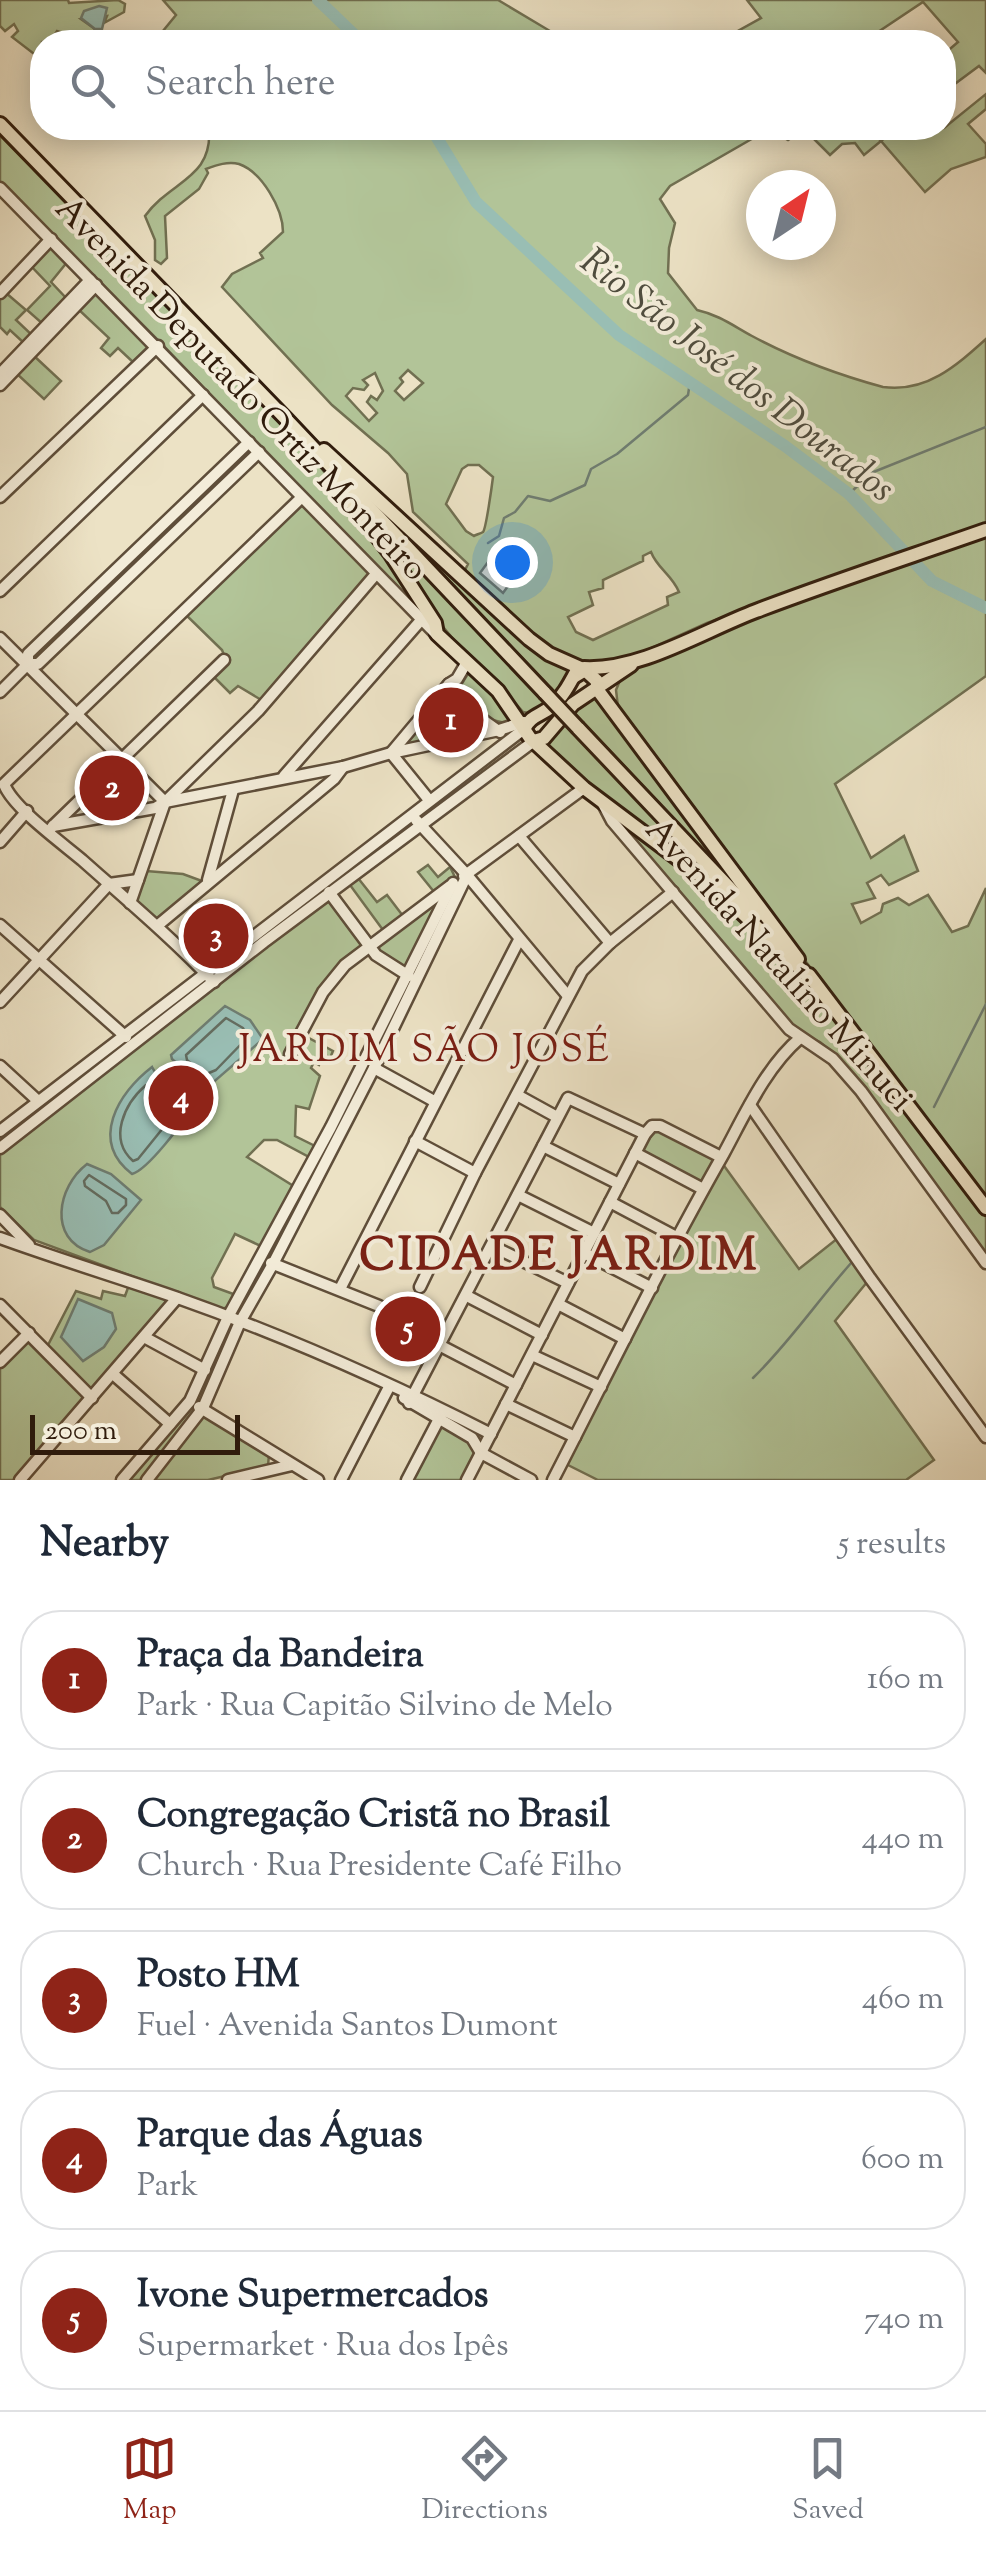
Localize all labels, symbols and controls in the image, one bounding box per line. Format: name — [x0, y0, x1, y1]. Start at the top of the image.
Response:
search box — [30, 30, 956, 140]
icon: search — [65, 58, 120, 113]
text: Search here — [145, 58, 336, 112]
north arrow — [746, 170, 836, 260]
street label: Avenida Deputado Ortiz Monteiro — [42, 186, 438, 594]
water label: Rio São José dos Dourados — [567, 237, 905, 517]
your location — [487, 537, 538, 588]
pin: 1 — [418, 682, 484, 758]
pin: 2 — [80, 750, 144, 826]
street label: Avenida Natalino Minuci — [632, 808, 924, 1125]
pin: 3 — [184, 898, 248, 974]
district label: JARDIM SÃO JOSÉ — [237, 1024, 611, 1079]
pin: 4 — [148, 1060, 214, 1136]
district label: CIDADE JARDIM — [359, 1226, 759, 1291]
pin: 5 — [376, 1292, 440, 1366]
scale bar — [30, 1410, 240, 1454]
text: 200 m — [45, 1412, 117, 1452]
text: Nearby — [40, 1515, 169, 1575]
text: 5 results — [838, 1522, 946, 1568]
text: Praça da Bandeira — [137, 1630, 424, 1684]
text: 1 — [69, 1657, 80, 1703]
text: 160 m — [867, 1657, 944, 1703]
text: Park · Rua Capitão Silvino de Melo — [137, 1684, 613, 1730]
text: Congregação Cristã no Brasil — [137, 1790, 610, 1844]
text: 2 — [67, 1817, 82, 1863]
text: 440 m — [862, 1817, 944, 1863]
text: Church · Rua Presidente Café Filho — [137, 1844, 622, 1890]
text: Posto HM — [137, 1950, 299, 2004]
text: 3 — [68, 1977, 81, 2023]
text: 460 m — [862, 1977, 944, 2023]
text: Fuel · Avenida Santos Dumont — [137, 2004, 558, 2050]
text: Parque das Águas — [137, 2110, 423, 2164]
text: 4 — [66, 2137, 83, 2183]
text: 600 m — [861, 2137, 944, 2183]
text: Park — [137, 2164, 198, 2210]
text: Ivone Supermercados — [137, 2270, 488, 2324]
text: 5 — [69, 2297, 80, 2343]
text: 740 m — [864, 2297, 944, 2343]
text: Supermarket · Rua dos Ipês — [137, 2324, 508, 2370]
tab: Map — [122, 2431, 177, 2531]
tab: Directions — [421, 2431, 548, 2531]
tab: Saved — [792, 2431, 864, 2531]

